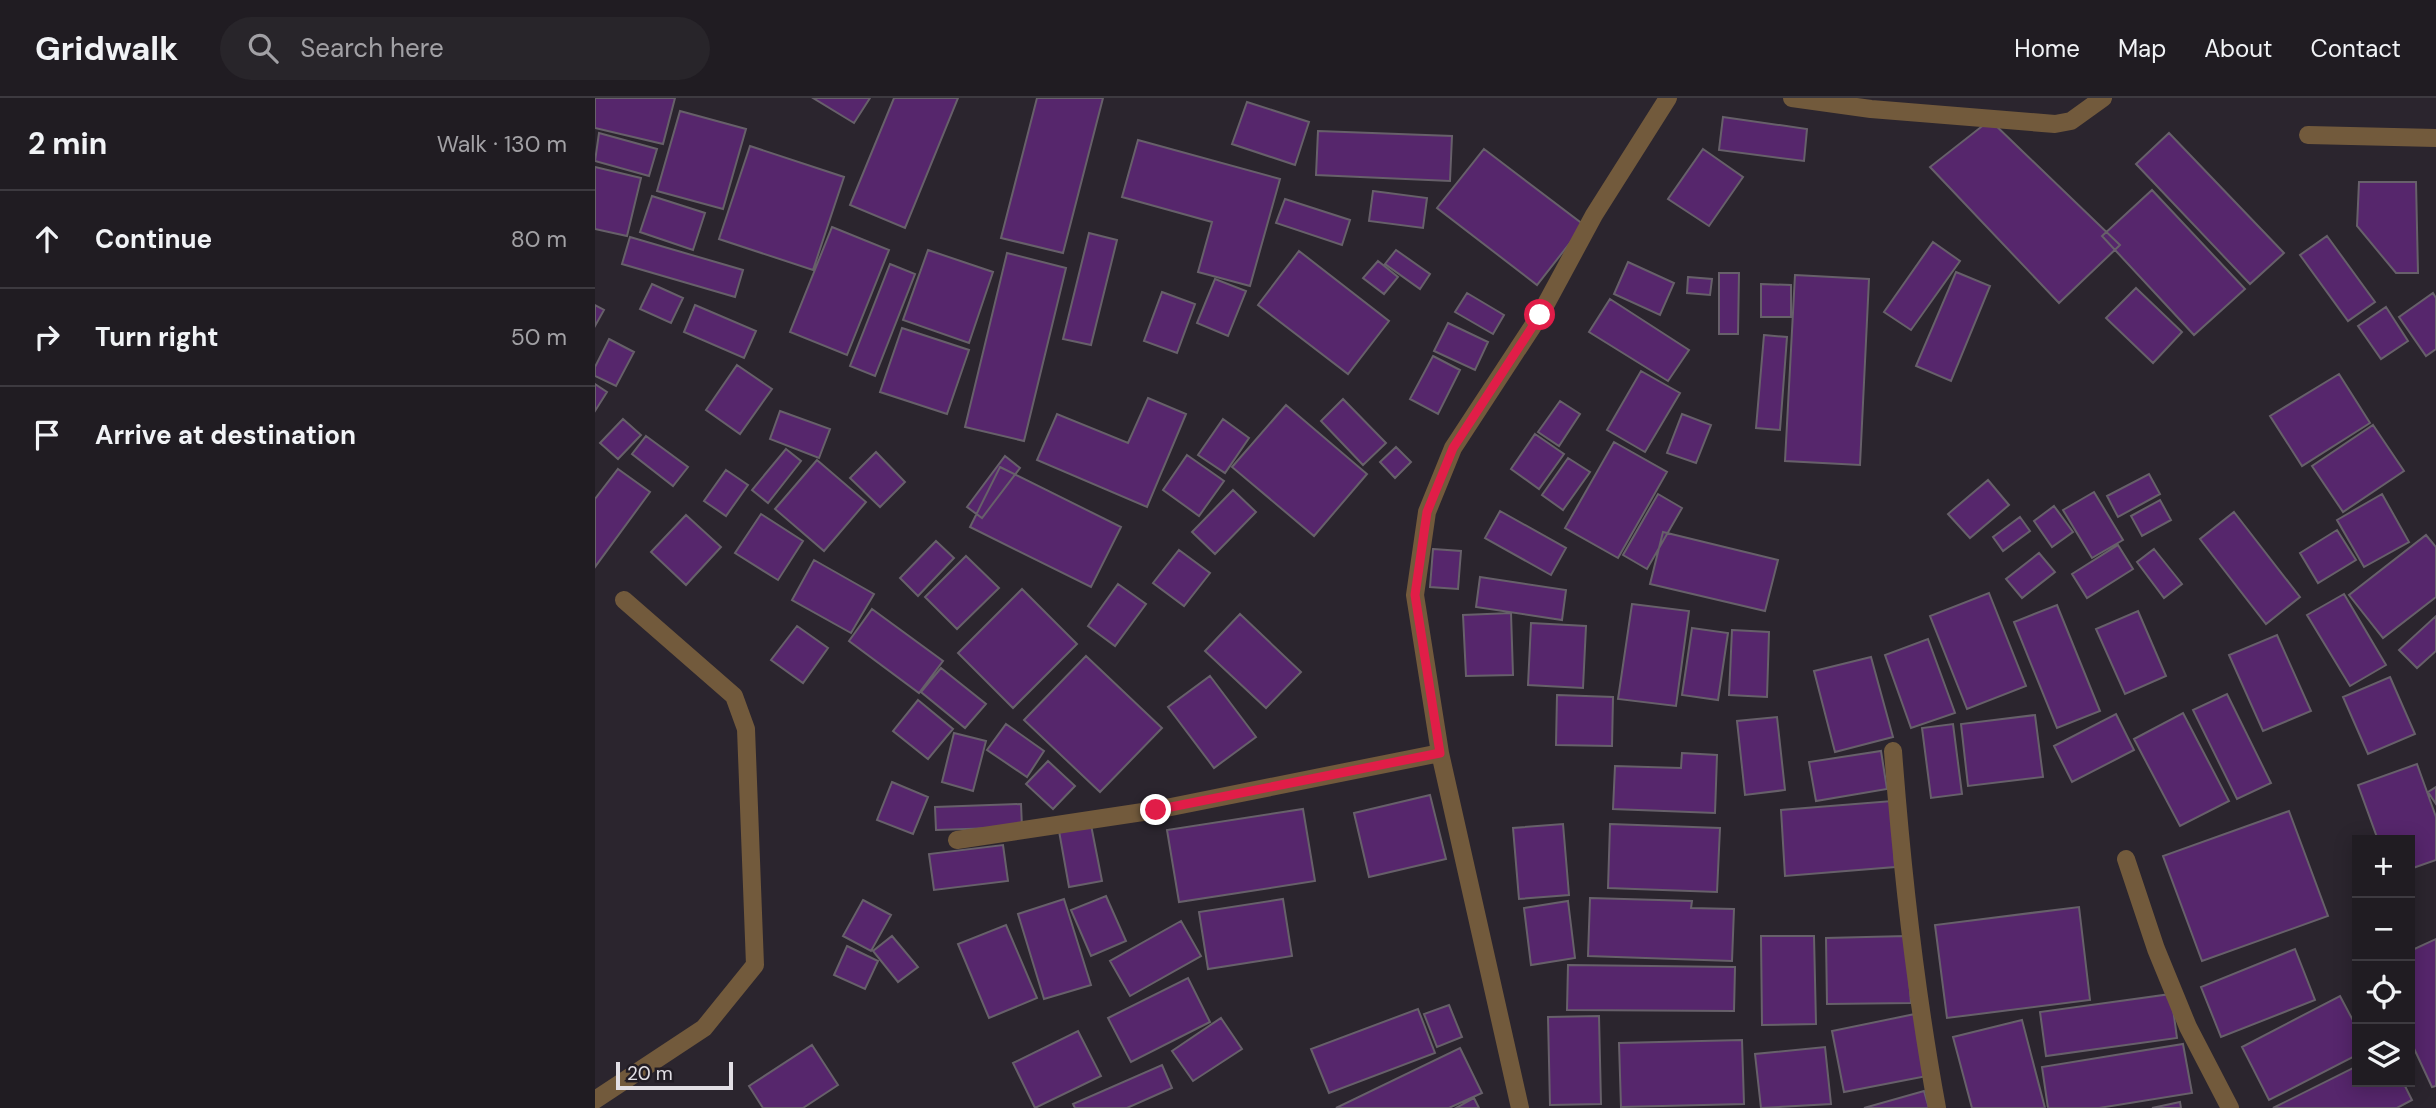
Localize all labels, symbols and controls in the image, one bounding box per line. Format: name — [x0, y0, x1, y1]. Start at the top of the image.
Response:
search box — [220, 17, 710, 80]
text: Gridwalk — [35, 27, 178, 70]
icon: search — [244, 29, 282, 67]
text: Search here — [300, 31, 444, 65]
text: Home — [2014, 33, 2080, 64]
text: Map — [2118, 33, 2166, 64]
text: About — [2204, 33, 2273, 64]
text: Contact — [2311, 33, 2401, 64]
text: 2 min — [28, 124, 107, 163]
text: Walk · 130 m — [437, 129, 567, 159]
icon: ahead — [28, 220, 66, 258]
text: Continue — [95, 222, 212, 256]
text: 80 m — [511, 224, 567, 254]
route start — [1524, 299, 1555, 330]
icon: right — [28, 318, 66, 356]
text: Turn right — [95, 320, 219, 354]
text: 50 m — [511, 322, 567, 352]
icon: arrive — [28, 416, 66, 454]
text: Arrive at destination — [95, 418, 356, 452]
route end — [1140, 794, 1171, 825]
map controls — [2352, 835, 2415, 1087]
button: + — [2352, 835, 2415, 898]
button: − — [2352, 898, 2415, 961]
button: locate — [2352, 961, 2415, 1024]
button: layers — [2352, 1024, 2415, 1087]
scale bar — [616, 1059, 733, 1091]
text: 20 m — [627, 1061, 673, 1086]

